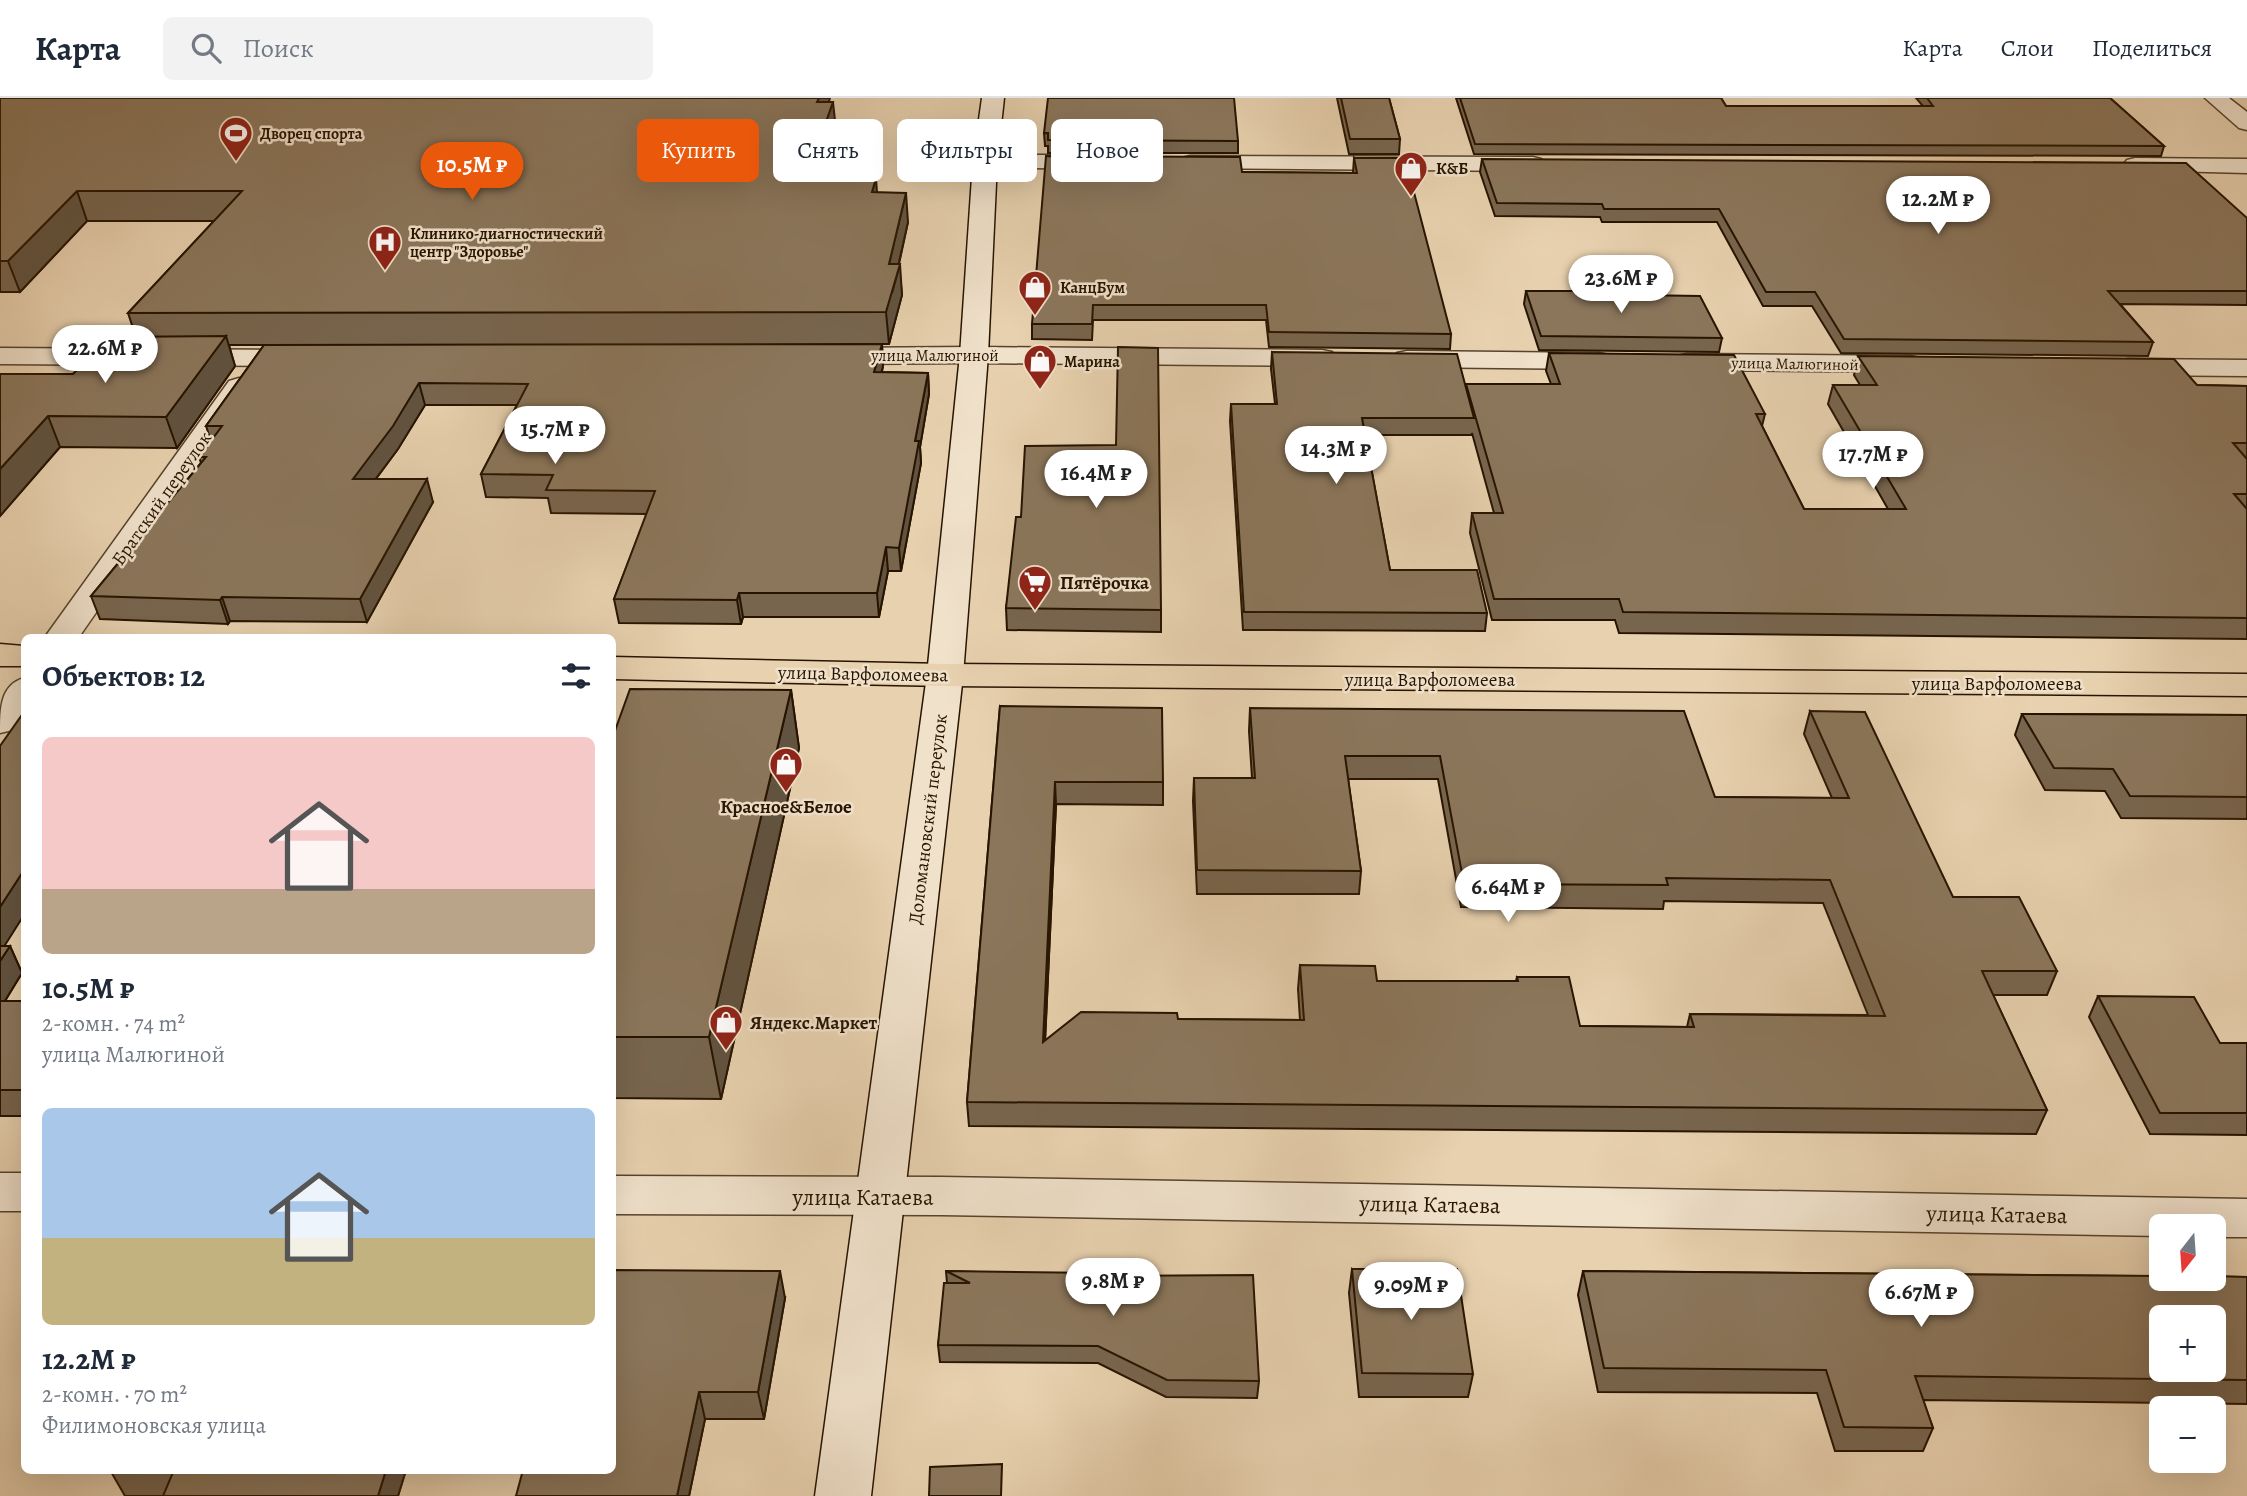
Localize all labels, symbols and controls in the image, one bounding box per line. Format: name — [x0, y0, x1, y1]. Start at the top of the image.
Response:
search box — [163, 17, 653, 80]
text: Карта — [35, 26, 121, 71]
icon: search — [187, 29, 225, 67]
text: Поиск — [243, 31, 314, 66]
text: Карта — [1902, 32, 1963, 64]
text: Слои — [2001, 32, 2054, 64]
text: Поделиться — [2092, 32, 2212, 64]
sports icon: Дворец спорта — [217, 114, 255, 163]
chip: Купить — [637, 119, 759, 182]
chip: Снять — [773, 119, 883, 182]
chip: Фильтры — [897, 119, 1037, 182]
chip: Новое — [1051, 119, 1163, 182]
place label: Дворец спорта — [260, 123, 363, 145]
pin: 10.5M ₽ — [407, 142, 537, 202]
text: 10.5M ₽ — [437, 149, 507, 180]
shop icon: К&Б — [1392, 149, 1430, 198]
place label: К&Б — [1436, 158, 1468, 180]
pin: 12.2M ₽ — [1873, 176, 2003, 236]
text: 12.2M ₽ — [1902, 183, 1974, 214]
hospital icon: Клинико-диагностический центр "Здоровье" — [366, 223, 404, 272]
place label: Клинико-диагностический центр "Здоровье" — [410, 223, 603, 263]
pin: 23.6M ₽ — [1556, 256, 1686, 315]
text: 23.6M ₽ — [1584, 262, 1658, 293]
shop icon: КанцБум — [1016, 268, 1054, 317]
place label: КанцБум — [1060, 277, 1125, 299]
pin: 22.6M ₽ — [40, 326, 170, 385]
text: 22.6M ₽ — [68, 332, 142, 363]
shop icon: Марина — [1021, 342, 1059, 391]
street label: улица Малюгиной — [870, 345, 999, 367]
place label: Марина — [1064, 351, 1120, 373]
street label: улица Малюгиной — [1730, 352, 1859, 376]
pin: 15.7M ₽ — [490, 406, 620, 466]
text: 15.7M ₽ — [520, 413, 590, 444]
street label: Братский переулок — [106, 426, 218, 571]
pin: 14.3M ₽ — [1271, 426, 1401, 486]
pin: 17.7M ₽ — [1808, 432, 1938, 491]
text: 14.3M ₽ — [1301, 433, 1371, 464]
text: 17.7M ₽ — [1838, 438, 1908, 469]
pin: 16.4M ₽ — [1031, 450, 1161, 510]
text: 16.4M ₽ — [1060, 457, 1132, 488]
supermarket icon: Пятёрочка — [1016, 563, 1054, 612]
place label: Пятёрочка — [1060, 570, 1150, 596]
text: Объектов: 12 — [42, 656, 205, 696]
icon: filters — [557, 657, 595, 695]
street label: улица Варфоломеева — [777, 659, 949, 688]
street label: улица Варфоломеева — [1344, 667, 1515, 693]
street label: улица Варфоломеева — [1911, 671, 2082, 697]
street label: Доломановский переулок — [902, 712, 954, 926]
shop icon: Красное&Белое — [767, 745, 805, 794]
icon: home — [256, 783, 382, 909]
place label: Красное&Белое — [720, 794, 852, 820]
pin: 6.64M ₽ — [1443, 864, 1573, 924]
text: 6.64M ₽ — [1471, 871, 1545, 902]
text: 10.5M ₽ — [42, 968, 135, 1008]
shop icon: Яндекс.Маркет — [707, 1003, 745, 1052]
text: 2-комн. · 74 m² — [42, 1008, 185, 1039]
place label: Яндекс.Маркет — [750, 1010, 877, 1036]
text: улица Малюгиной — [42, 1039, 225, 1070]
icon: home — [256, 1154, 382, 1280]
street label: улица Катаева — [791, 1182, 934, 1213]
street label: улица Катаева — [1358, 1188, 1501, 1221]
street label: улица Катаева — [1925, 1198, 2068, 1231]
north arrow — [2149, 1214, 2226, 1292]
map controls — [2149, 1214, 2226, 1473]
pin: 9.8M ₽ — [1056, 1258, 1170, 1318]
pin: 9.09M ₽ — [1346, 1262, 1476, 1322]
text: 9.8M ₽ — [1081, 1265, 1145, 1296]
text: 9.09M ₽ — [1374, 1269, 1448, 1300]
pin: 6.67M ₽ — [1856, 1270, 1986, 1329]
text: 6.67M ₽ — [1885, 1276, 1957, 1307]
button: + — [2149, 1305, 2226, 1382]
text: 12.2M ₽ — [42, 1339, 136, 1379]
text: 2-комн. · 70 m² — [42, 1379, 187, 1410]
button: − — [2149, 1396, 2226, 1473]
text: Филимоновская улица — [42, 1410, 266, 1441]

